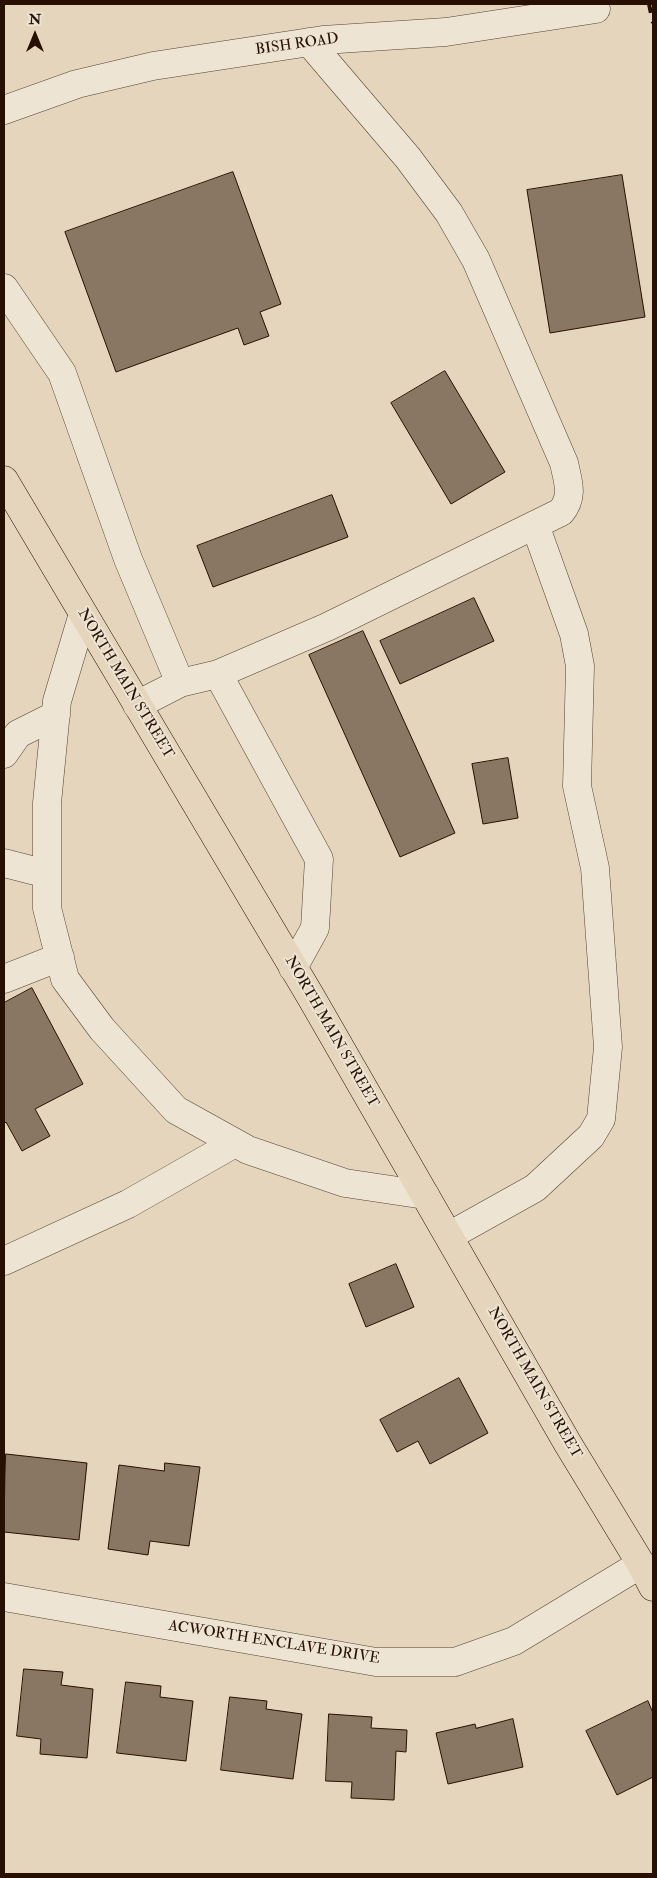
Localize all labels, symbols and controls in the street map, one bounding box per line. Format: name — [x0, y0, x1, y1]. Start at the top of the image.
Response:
north arrow — [10, 10, 60, 60]
text: N — [29, 11, 41, 28]
street label: BISH ROAD — [254, 30, 340, 60]
street label: NORTH MAIN STREET — [73, 606, 177, 762]
street label: NORTH MAIN STREET — [280, 953, 382, 1111]
street label: NORTH MAIN STREET — [483, 1304, 585, 1462]
street label: ACWORTH ENCLAVE DRIVE — [167, 1617, 381, 1669]

